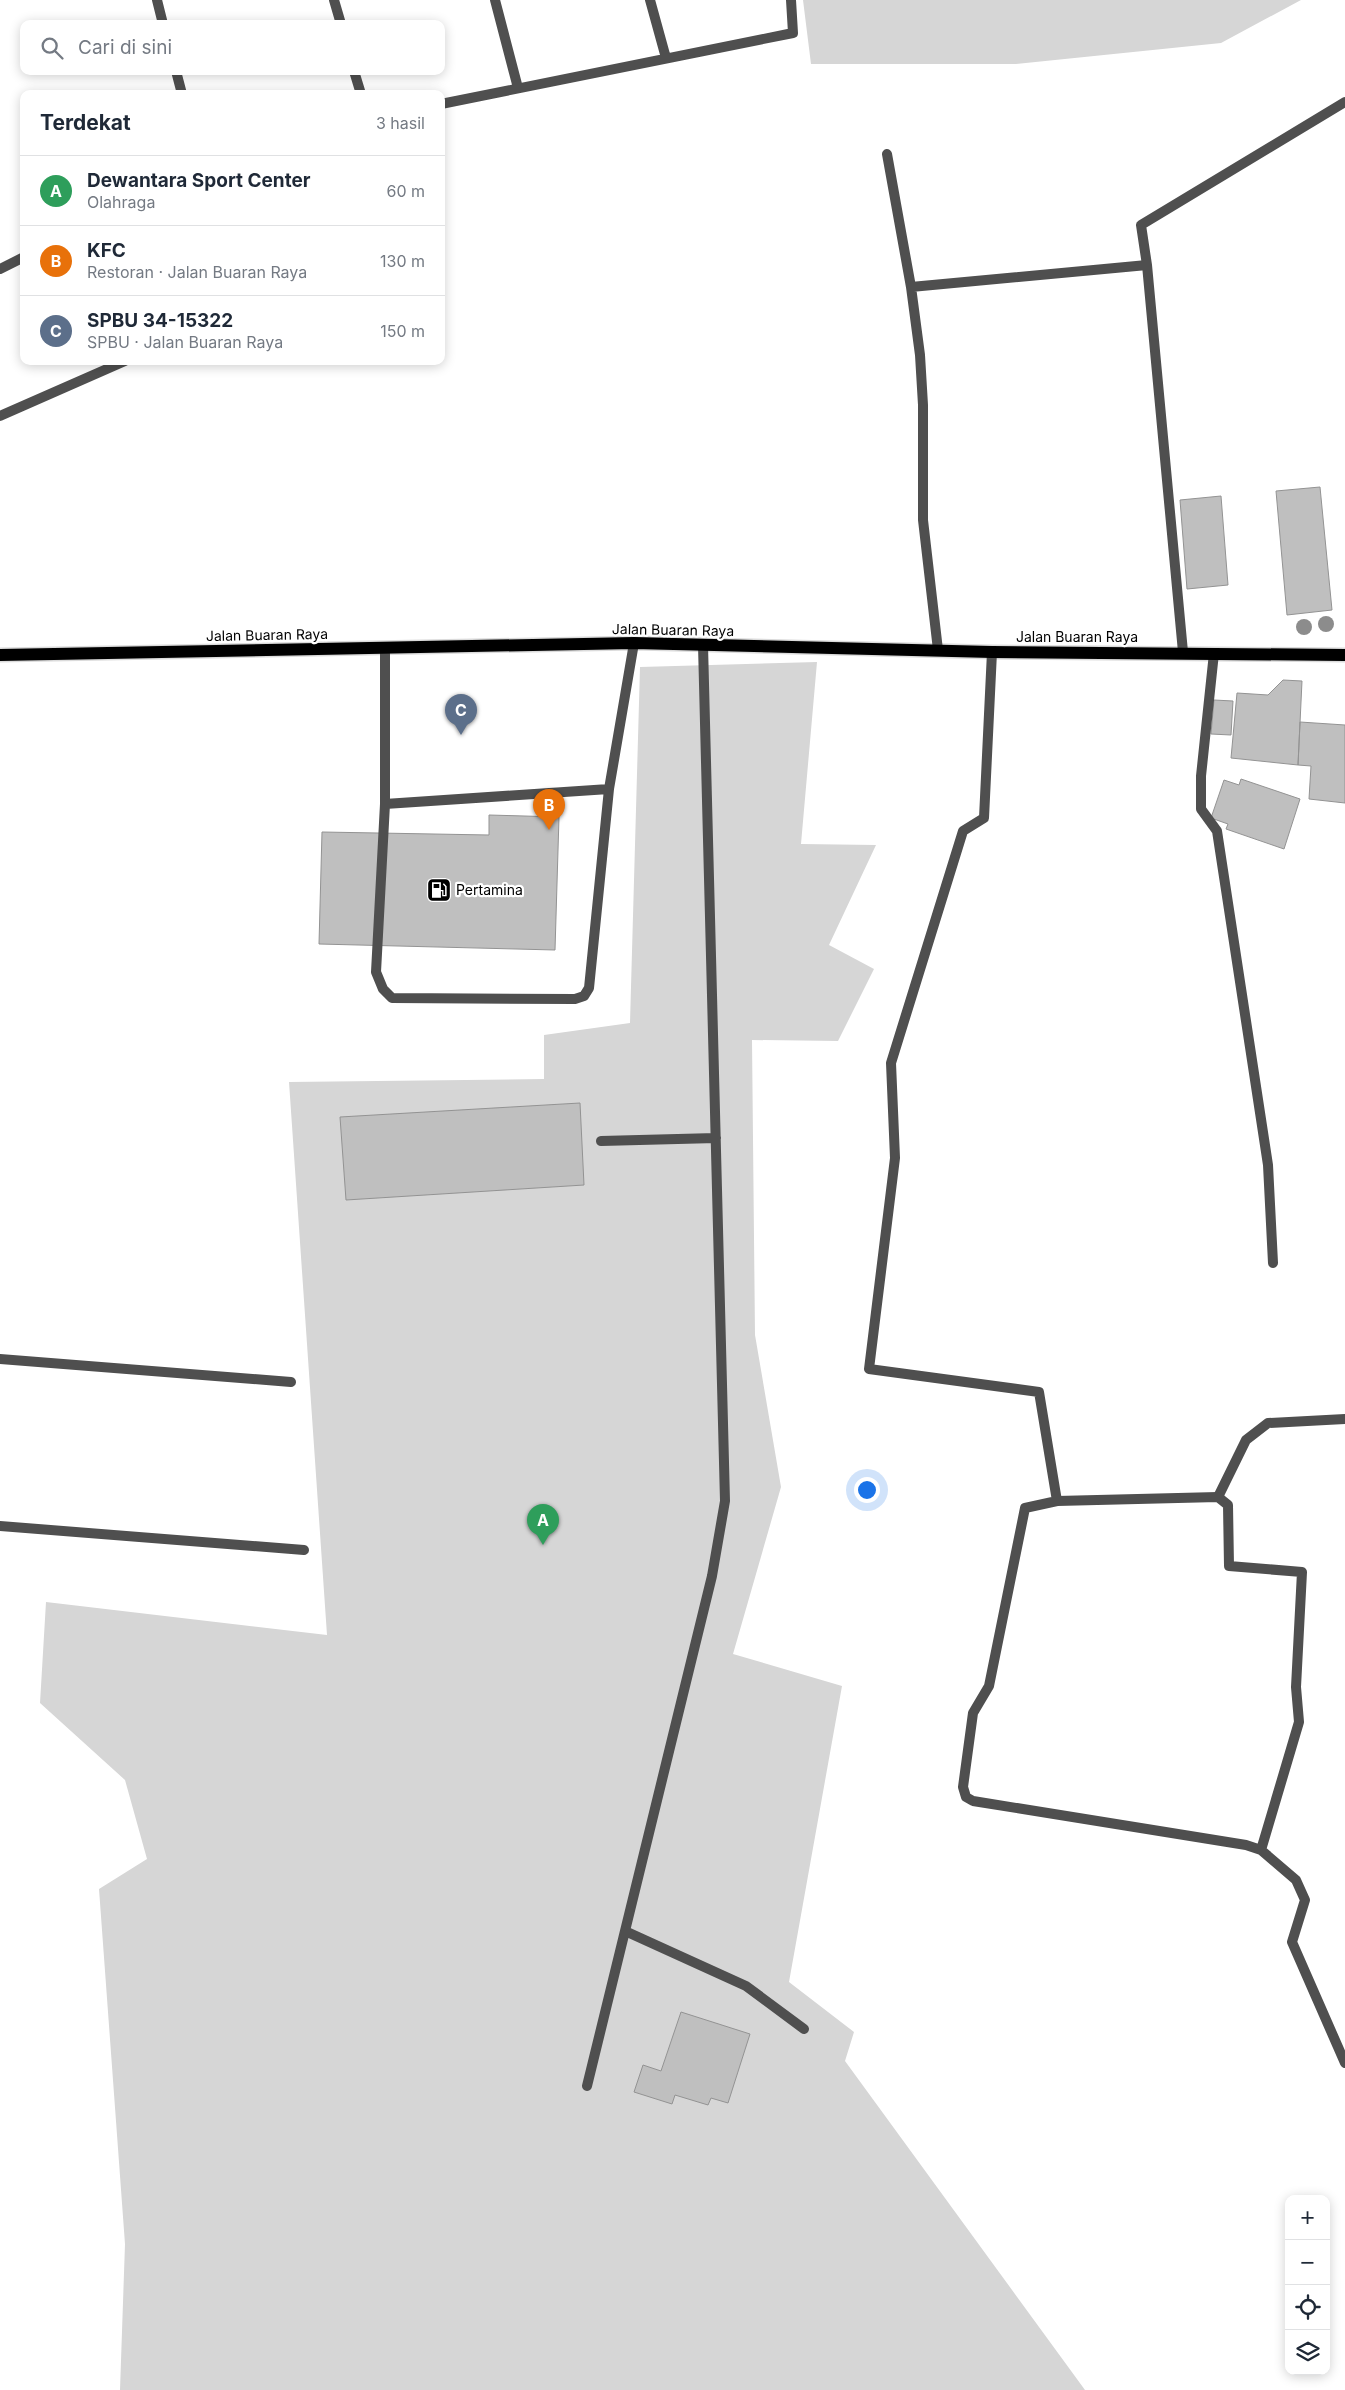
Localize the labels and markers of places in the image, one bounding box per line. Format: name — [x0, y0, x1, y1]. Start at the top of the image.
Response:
pin: C — [445, 694, 477, 735]
pin: B — [533, 789, 565, 830]
fuel station icon: Pertamina — [426, 877, 452, 903]
place label: Pertamina — [456, 881, 523, 898]
pin: A — [527, 1504, 559, 1545]

